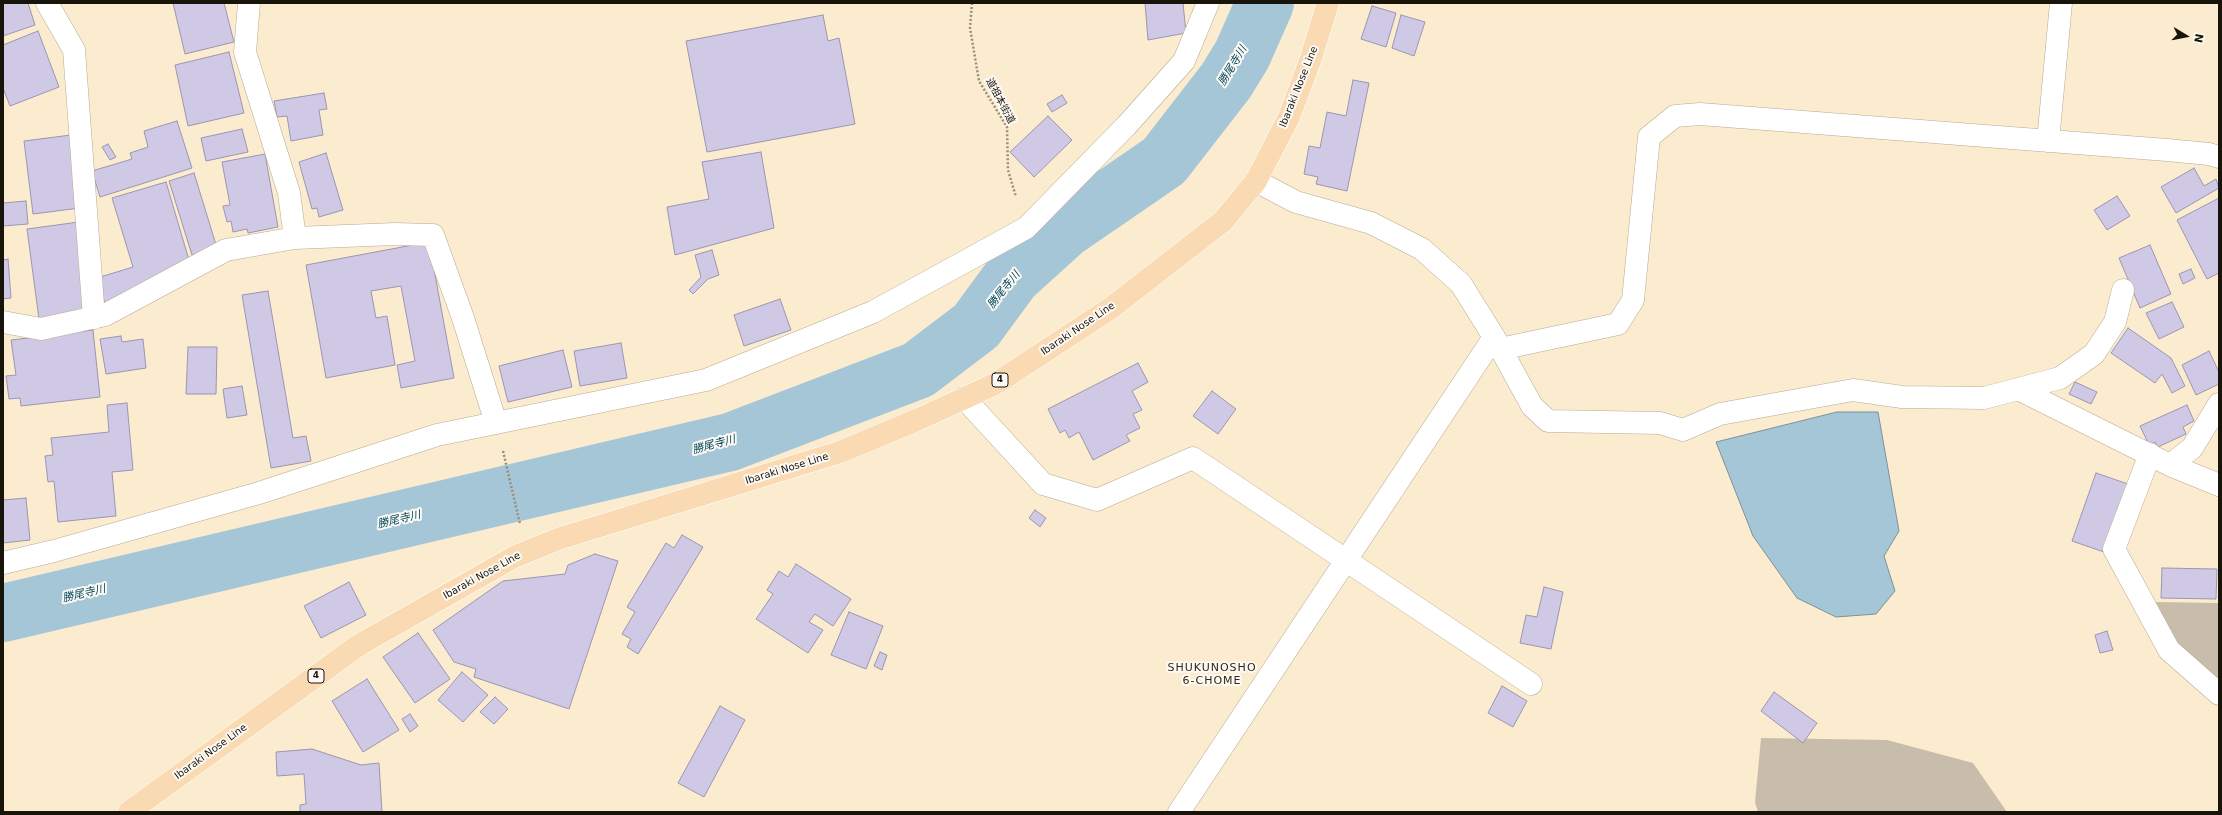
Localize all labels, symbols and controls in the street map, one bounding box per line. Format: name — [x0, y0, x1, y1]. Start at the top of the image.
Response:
north arrow — [2166, 16, 2206, 56]
text: N — [2191, 33, 2206, 44]
water label: 勝尾寺川 — [1216, 44, 1250, 88]
street label: Ibaraki Nose Line — [1277, 45, 1321, 129]
street label: 道祖本街道 — [983, 76, 1017, 126]
water label: 勝尾寺川 — [985, 269, 1023, 311]
street label: Ibaraki Nose Line — [1039, 300, 1117, 358]
road number: 4 — [992, 373, 1008, 387]
water label: 勝尾寺川 — [691, 433, 737, 457]
street label: Ibaraki Nose Line — [744, 451, 830, 487]
water label: 勝尾寺川 — [376, 509, 422, 531]
street label: Ibaraki Nose Line — [441, 550, 523, 602]
water label: 勝尾寺川 — [61, 583, 107, 605]
district label: SHUKUNOSHO 6-CHOME — [1167, 661, 1257, 687]
road number: 4 — [308, 669, 324, 683]
street label: Ibaraki Nose Line — [173, 722, 249, 782]

